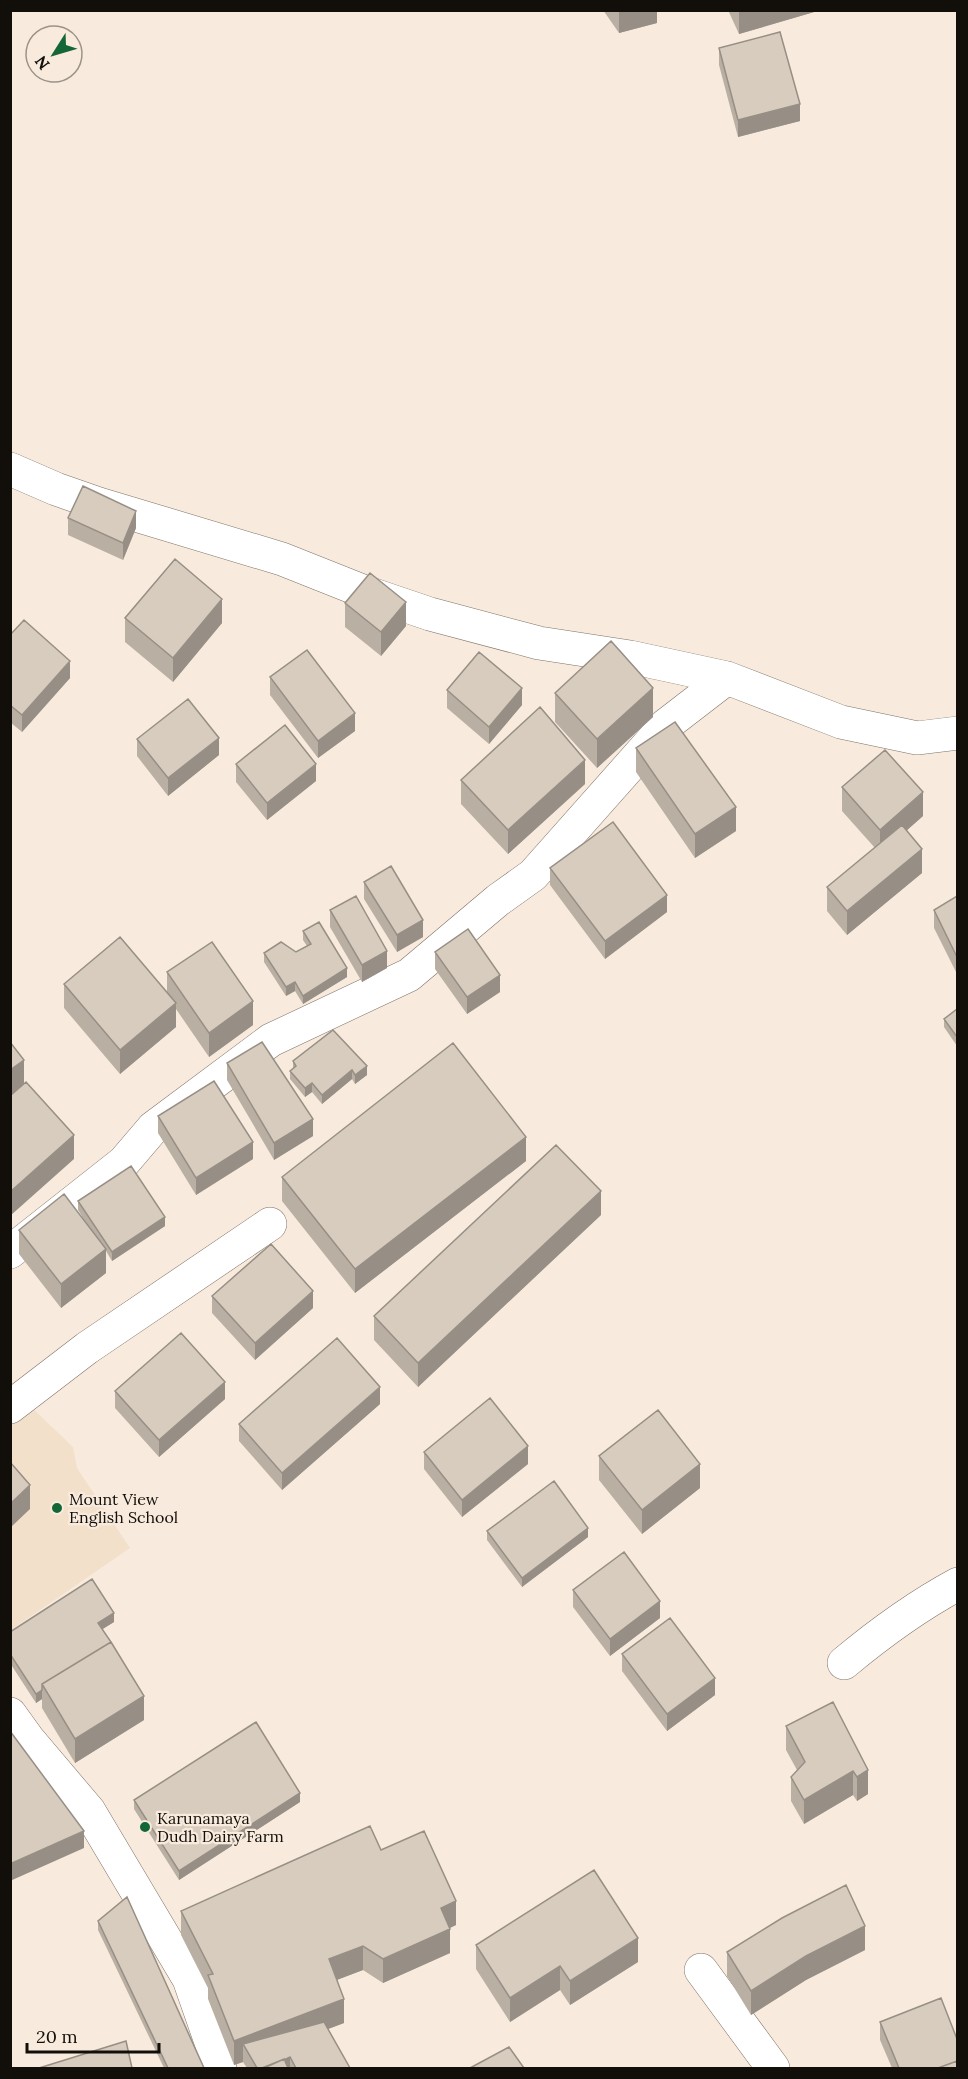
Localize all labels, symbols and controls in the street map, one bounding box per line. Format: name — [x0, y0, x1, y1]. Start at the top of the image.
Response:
north arrow — [24, 24, 84, 84]
text: N — [30, 52, 54, 74]
place label: Mount View English School — [69, 1489, 178, 1527]
marker: Mount View English School — [50, 1501, 64, 1515]
place label: Karunamaya Dudh Dairy Farm — [157, 1808, 284, 1846]
marker: Karunamaya Dudh Dairy Farm — [138, 1820, 152, 1834]
scale bar — [27, 2016, 159, 2054]
text: 20 m — [36, 2025, 78, 2048]

